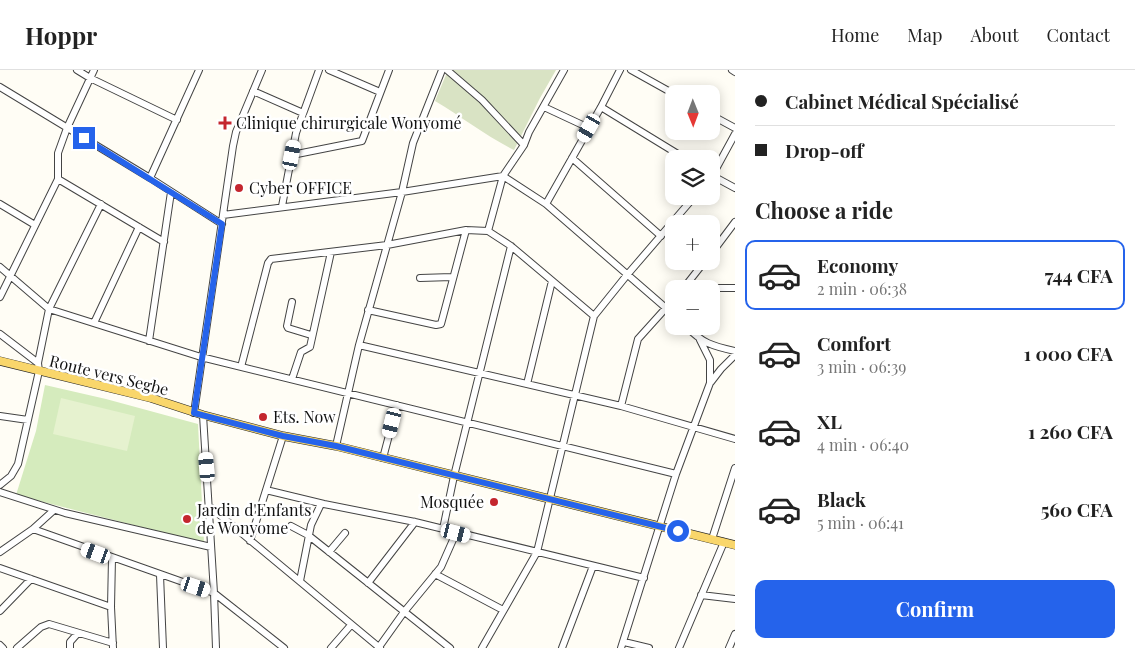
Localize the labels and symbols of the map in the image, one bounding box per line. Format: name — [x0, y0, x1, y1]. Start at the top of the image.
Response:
north arrow — [665, 85, 720, 140]
car — [575, 111, 602, 145]
place label: Clinique chirurgicale Wonyomé — [236, 112, 462, 133]
marker: Clinique chirurgicale Wonyomé — [218, 116, 232, 130]
route end — [73, 127, 95, 149]
car — [281, 139, 302, 171]
place label: Cyber OFFICE — [249, 177, 352, 198]
marker: Cyber OFFICE — [233, 182, 245, 194]
street label: Route vers Segbe — [47, 350, 171, 399]
place label: Ets. Now — [273, 406, 336, 427]
car — [381, 407, 402, 439]
marker: Ets. Now — [257, 411, 269, 423]
car — [198, 451, 215, 483]
place label: Mosquée — [420, 491, 484, 512]
marker: Mosquée — [488, 496, 500, 508]
place label: Jardin d'Enfants de Wonyome — [196, 499, 311, 538]
marker: Jardin d'Enfants de Wonyome — [181, 513, 193, 525]
route start — [667, 520, 689, 542]
car — [439, 522, 472, 544]
car — [79, 541, 112, 565]
car — [179, 575, 212, 599]

